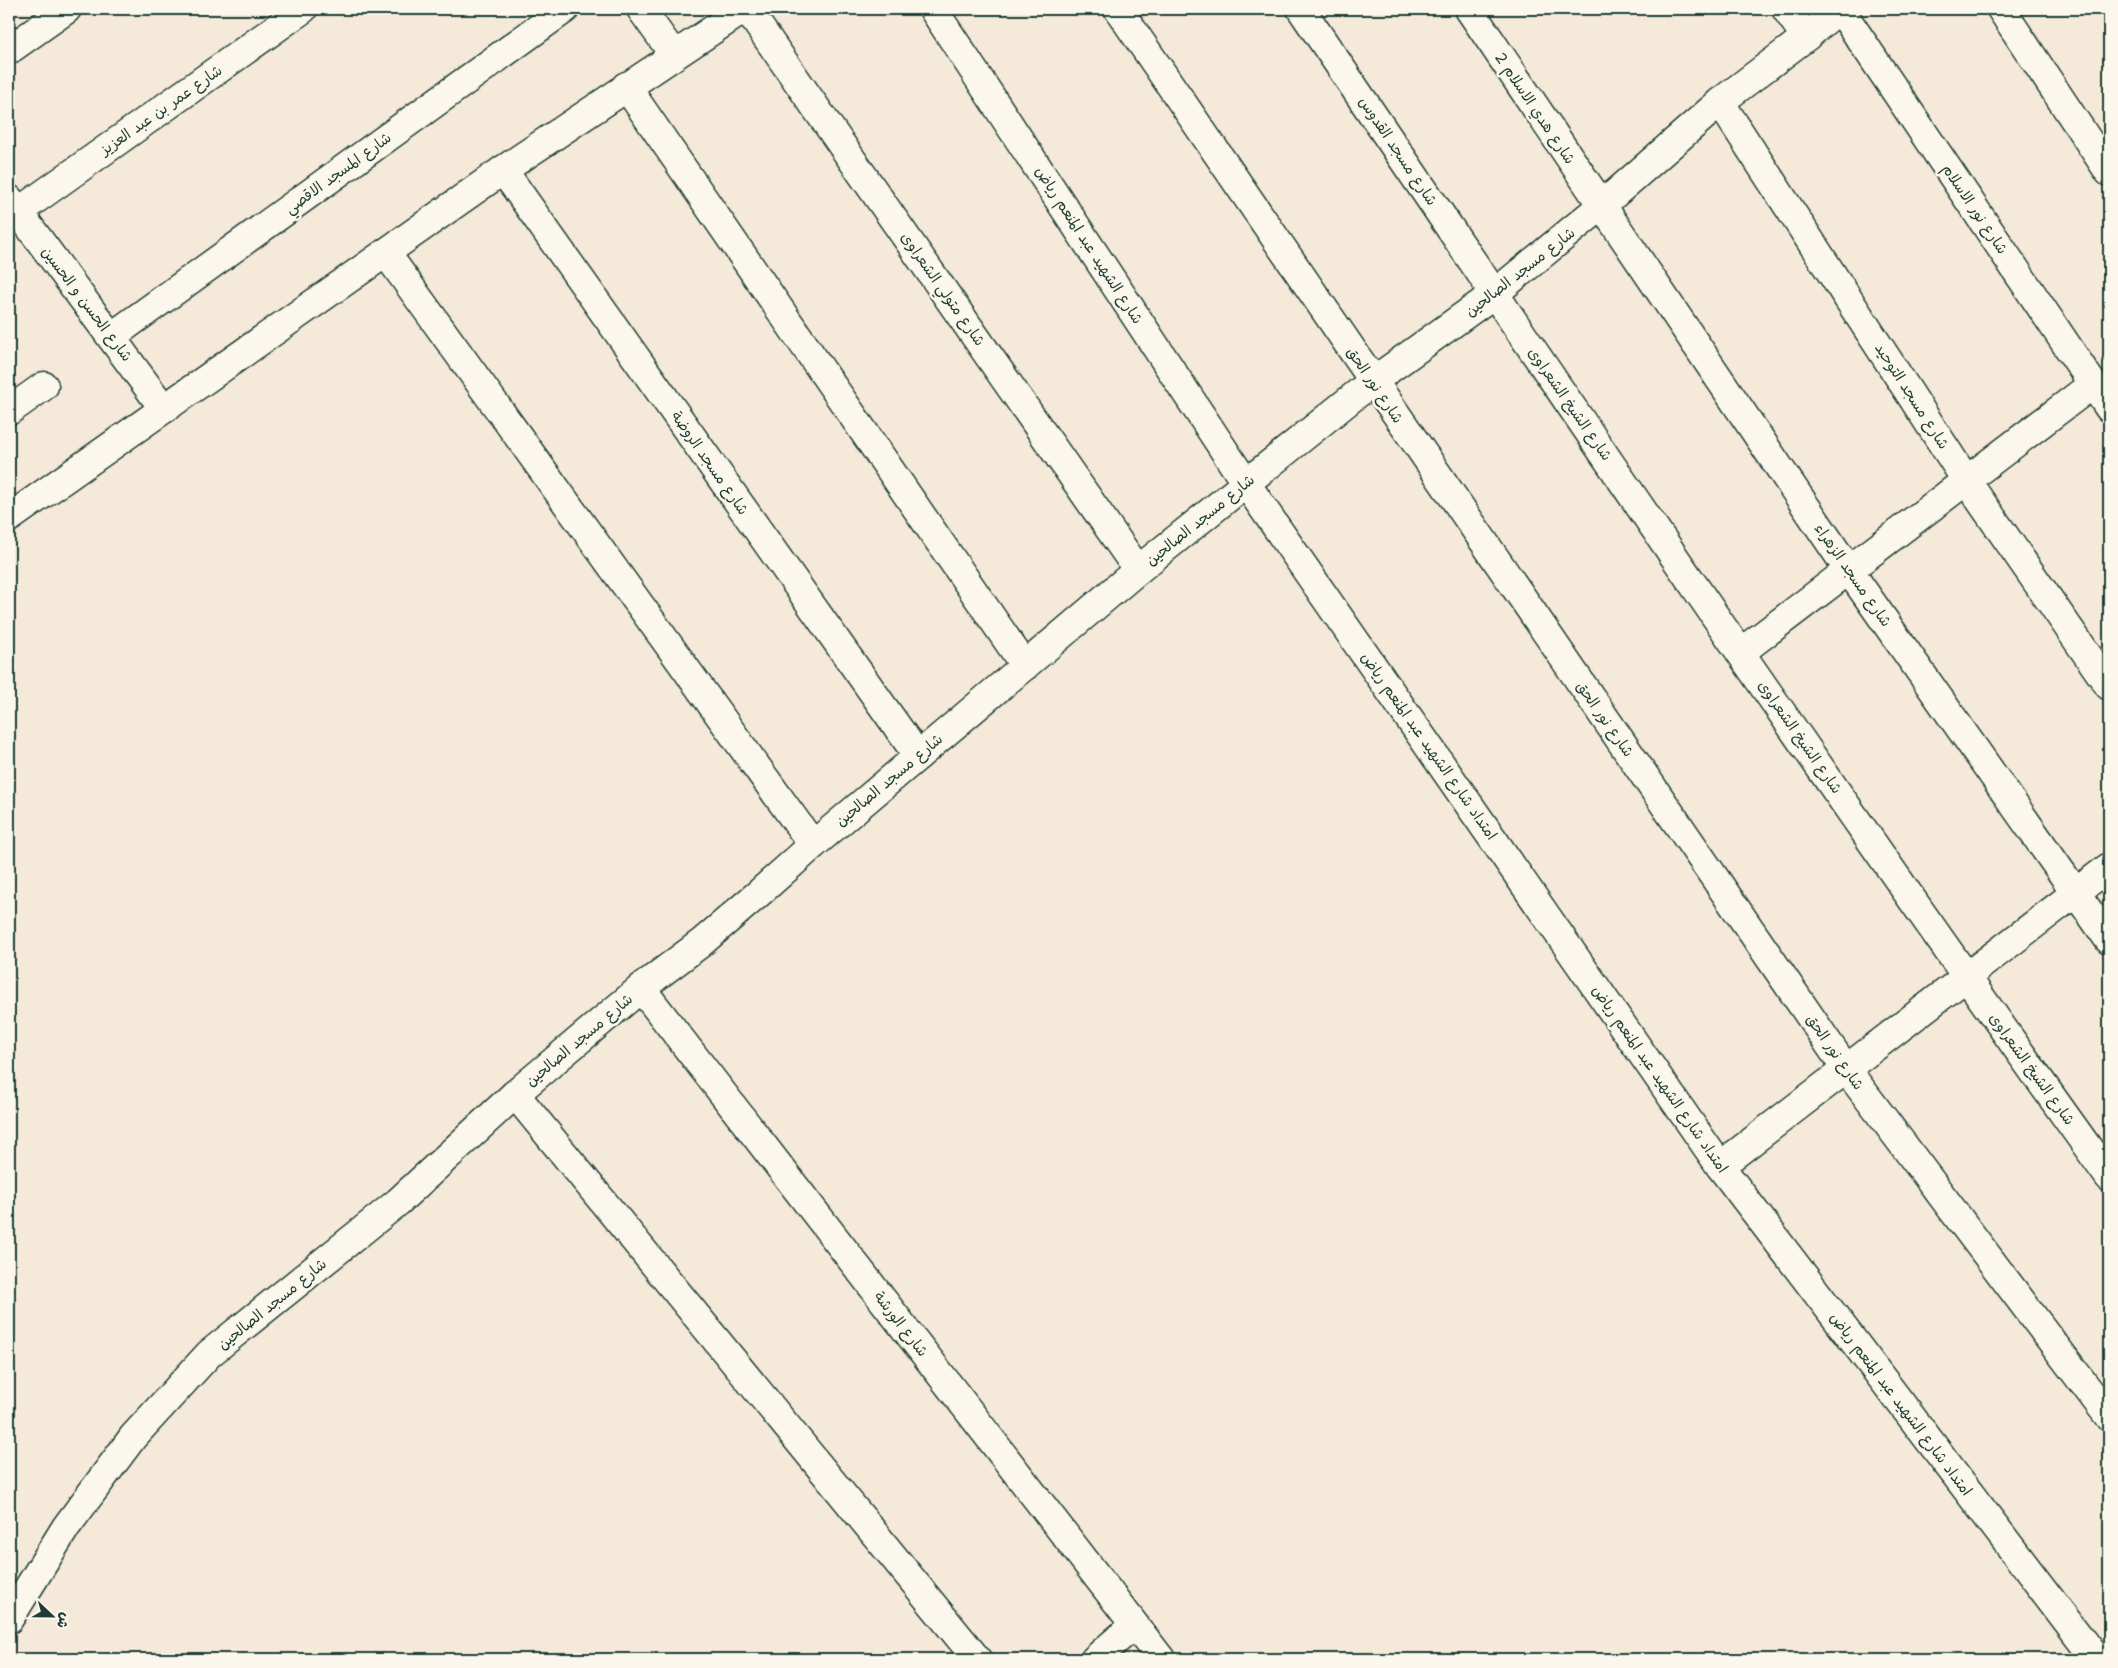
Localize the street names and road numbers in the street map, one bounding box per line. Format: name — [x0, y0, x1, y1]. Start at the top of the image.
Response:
street label: شارع هدي الاسلام 2 — [1489, 48, 1580, 169]
street label: شارع عمر بن عبد العزيز — [94, 60, 226, 161]
street label: شارع مسجد القدوس — [1354, 93, 1442, 209]
street label: شارع المسجد الاقصي — [281, 128, 397, 221]
street label: شارع نور الاسلام — [1937, 160, 2012, 258]
street label: شارع الشهيد عبد المنعم رياض — [1029, 162, 1148, 329]
street label: شارع مسجد الصالحين — [1461, 223, 1579, 321]
street label: شارع متولي الشعراوى — [894, 228, 990, 352]
street label: شارع الحسن و الحسين — [37, 242, 137, 366]
street label: شارع مسجد التوحيد — [1870, 339, 1954, 453]
street label: شارع نور الحق — [1342, 343, 1408, 427]
street label: شارع الشيخ الشعراوى — [1523, 343, 1617, 465]
street label: شارع مسجد الروضة — [667, 407, 753, 519]
street label: شارع مسجد الصالحين — [1141, 470, 1259, 570]
street label: شارع مسجد الزهراء — [1810, 519, 1896, 631]
street label: امتداد شارع الشهيد عبد المنعم رياض — [1355, 648, 1502, 845]
street label: شارع الشيخ الشعراوى — [1753, 676, 1847, 798]
street label: شارع نور الحق — [1572, 677, 1638, 761]
street label: شارع مسجد الصالحين — [831, 729, 947, 831]
street label: امتداد شارع الشهيد عبد المنعم رياض — [1586, 981, 1733, 1178]
street label: شارع مسجد الصالحين — [521, 989, 637, 1091]
street label: شارع الشيخ الشعراوى — [1985, 1009, 2079, 1129]
street label: شارع نور الحق — [1802, 1010, 1868, 1094]
street label: شارع مسجد الصالحين — [213, 1254, 331, 1354]
street label: شارع الورشة — [869, 1287, 933, 1361]
street label: امتداد شارع الشهيد عبد المنعم رياض — [1824, 1308, 1977, 1501]

